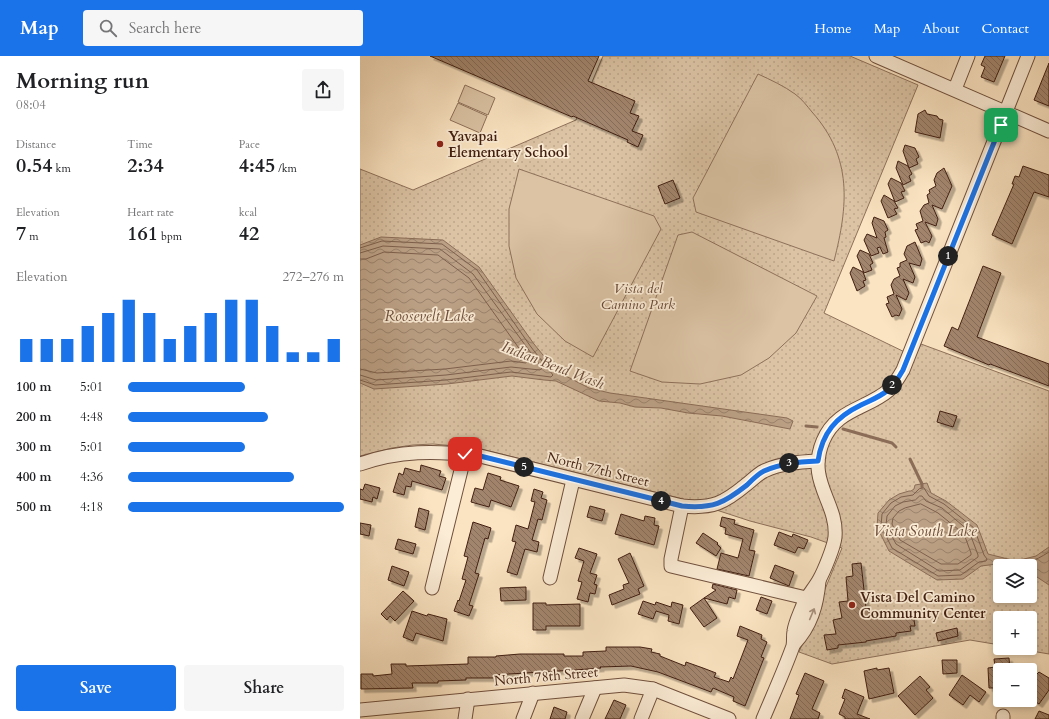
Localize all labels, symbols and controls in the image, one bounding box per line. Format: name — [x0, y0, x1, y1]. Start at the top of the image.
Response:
search box — [83, 10, 363, 46]
text: Map — [20, 15, 59, 41]
icon: search — [97, 17, 119, 39]
text: Search here — [129, 18, 201, 38]
text: Home — [814, 19, 852, 38]
text: Map — [874, 19, 900, 38]
text: About — [922, 19, 959, 38]
text: Contact — [981, 19, 1029, 38]
text: Morning run — [16, 66, 149, 96]
button: share — [302, 69, 344, 111]
text: 08:04 — [16, 96, 46, 114]
pin — [984, 108, 1018, 142]
icon: arrive — [990, 114, 1012, 136]
place label: Yavapai Elementary School — [448, 127, 568, 162]
text: Distance — [16, 137, 56, 152]
text: Time — [127, 137, 153, 152]
text: Pace — [239, 137, 260, 152]
marker: Yavapai Elementary School — [435, 139, 445, 149]
text: 0.54 — [16, 152, 53, 179]
text: 2:34 — [127, 152, 164, 179]
text: 4:45 — [239, 152, 275, 179]
text: km — [53, 161, 71, 176]
text: /km — [275, 161, 297, 176]
text: Elevation — [16, 205, 60, 220]
text: Heart rate — [127, 205, 174, 220]
text: kcal — [239, 205, 257, 220]
text: 7 — [16, 220, 26, 247]
text: 161 — [127, 220, 158, 247]
text: 42 — [239, 220, 259, 247]
text: m — [26, 229, 39, 244]
text: bpm — [158, 229, 182, 244]
pin: 1 — [938, 246, 958, 266]
text: 1 — [945, 248, 951, 263]
text: Elevation — [16, 268, 68, 286]
text: 272–276 m — [282, 268, 344, 286]
park label: Vista del Camino Park — [601, 279, 675, 314]
water label: Roosevelt Lake — [385, 306, 474, 326]
water label: Indian Bend Wash — [499, 336, 608, 394]
pin: 2 — [882, 375, 902, 395]
text: 2 — [889, 377, 895, 392]
text: 100 m — [16, 378, 51, 396]
text: 5:01 — [80, 378, 103, 396]
text: 200 m — [16, 408, 51, 426]
text: 4:48 — [80, 408, 103, 426]
pin — [448, 437, 482, 471]
text: 300 m — [16, 438, 51, 456]
text: 5:01 — [80, 438, 103, 456]
icon: check — [454, 443, 476, 465]
street label: North 77th Street — [545, 448, 651, 491]
pin: 3 — [779, 453, 799, 473]
text: 3 — [786, 455, 792, 470]
pin: 5 — [514, 457, 534, 477]
text: 5 — [521, 459, 527, 474]
text: 400 m — [16, 468, 51, 486]
text: 4:36 — [80, 468, 103, 486]
pin: 4 — [651, 491, 671, 511]
text: 4 — [658, 493, 664, 508]
text: 500 m — [16, 498, 51, 516]
text: 4:18 — [80, 498, 103, 516]
water label: Vista South Lake — [873, 521, 977, 541]
map controls — [993, 559, 1037, 707]
button: layers — [993, 559, 1037, 603]
place label: Vista Del Camino Community Center — [860, 588, 986, 623]
marker: Vista Del Camino Community Center — [847, 600, 857, 610]
one-way arrow — [809, 608, 816, 620]
button: + — [993, 611, 1037, 655]
street label: North 78th Street — [493, 662, 599, 691]
button: − — [993, 663, 1037, 707]
button: Save — [16, 665, 176, 711]
button: Share — [184, 665, 344, 711]

